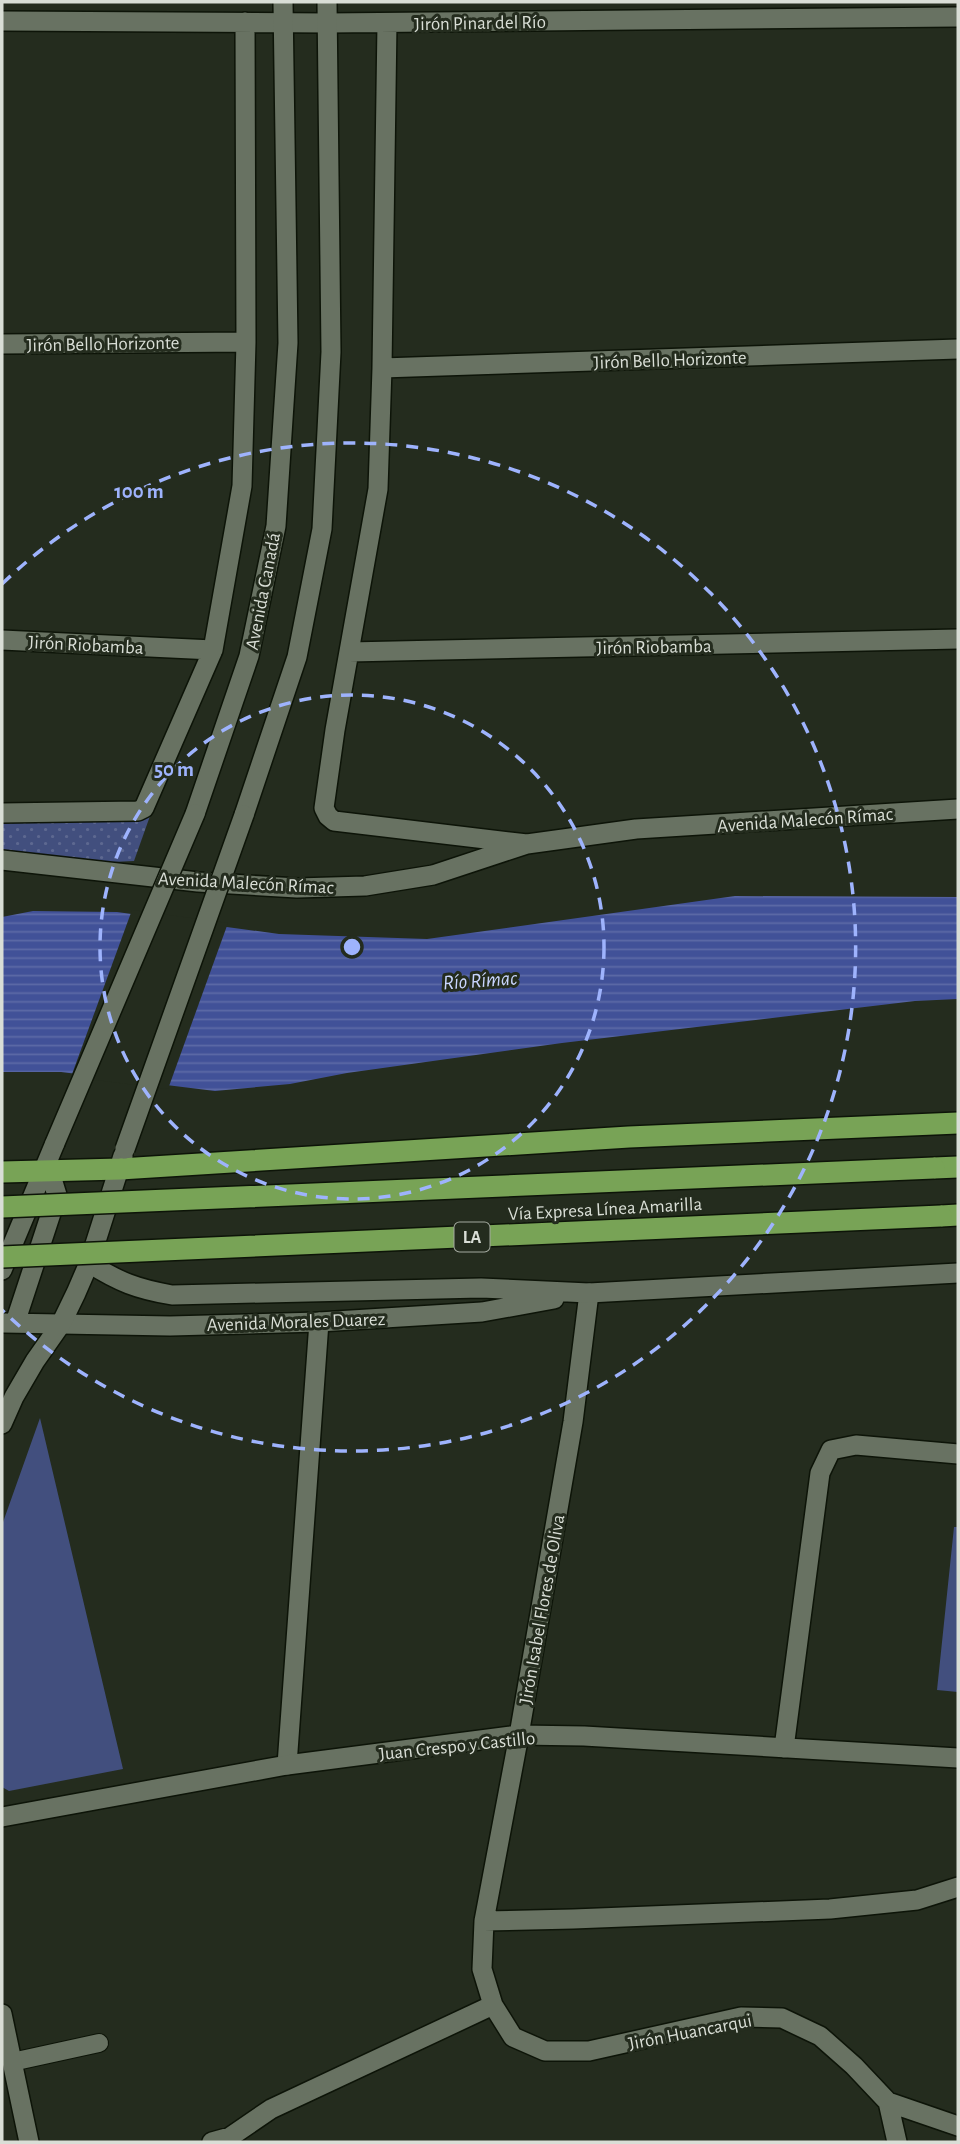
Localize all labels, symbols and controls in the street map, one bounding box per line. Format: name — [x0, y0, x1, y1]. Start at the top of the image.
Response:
street label: Jirón Pinar del Río — [414, 13, 546, 34]
street label: Jirón Bello Horizonte — [26, 334, 180, 355]
street label: Jirón Bello Horizonte — [593, 348, 747, 373]
text: 100 m — [114, 481, 164, 502]
street label: Avenida Canadá — [243, 531, 284, 651]
street label: Jirón Riobamba — [28, 633, 144, 658]
street label: Jirón Riobamba — [596, 637, 712, 658]
text: 50 m — [154, 759, 194, 780]
street label: Avenida Malecón Rímac — [717, 805, 894, 836]
street label: Avenida Malecón Rímac — [157, 869, 334, 898]
centre of rings — [340, 935, 364, 959]
water label: Río Rímac — [442, 967, 519, 994]
street label: Vía Expresa Línea Amarilla — [508, 1195, 703, 1224]
road number: LA — [454, 1222, 490, 1252]
street label: Avenida Morales Duarez — [206, 1310, 386, 1335]
street label: Jirón Isabel Flores de Oliva — [516, 1513, 569, 1706]
street label: Juan Crespo y Castillo — [378, 1729, 536, 1764]
street label: Jirón Huancarqui — [627, 2011, 754, 2054]

